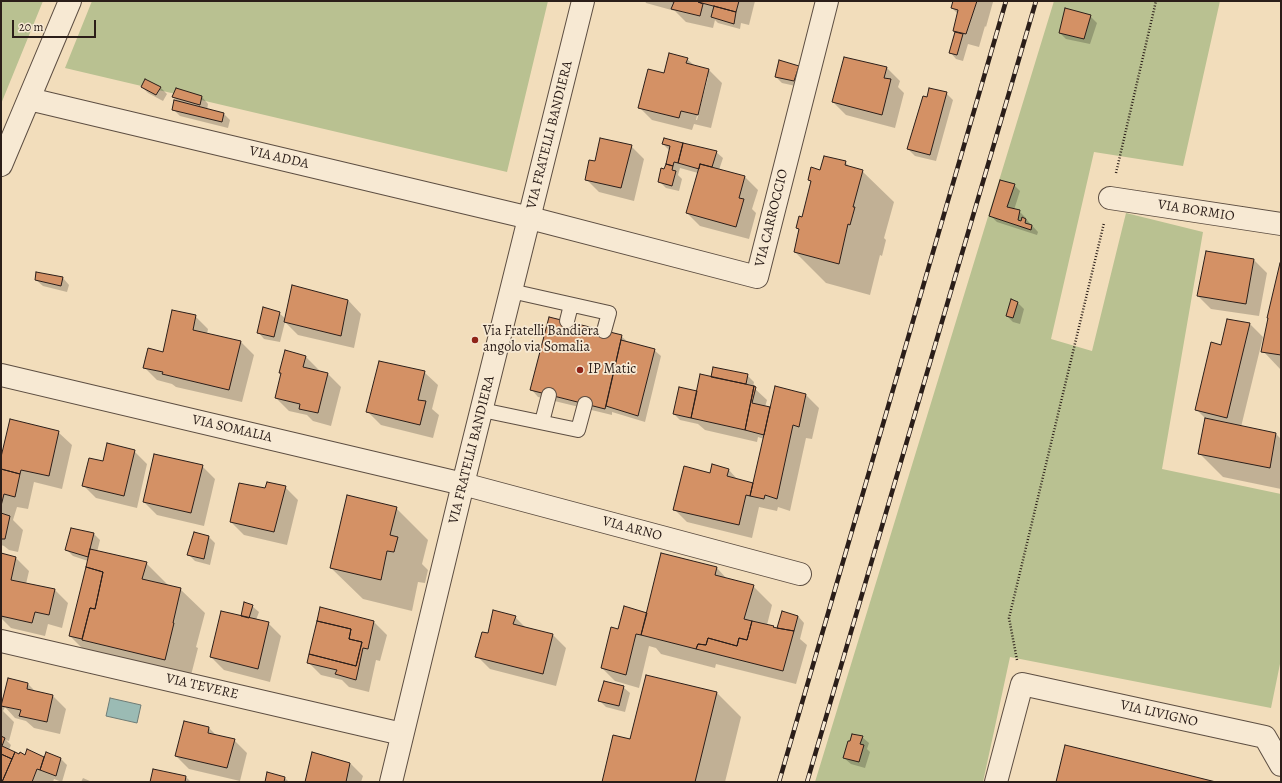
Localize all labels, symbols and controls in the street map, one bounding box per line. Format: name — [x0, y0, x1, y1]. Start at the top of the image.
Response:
scale bar — [14, 12, 98, 38]
text: 20 m — [19, 19, 43, 35]
street label: VIA FRATELLI BANDIERA — [523, 59, 577, 211]
street label: VIA ADDA — [248, 143, 310, 173]
street label: VIA CARROCCIO — [752, 167, 792, 269]
street label: VIA BORMIO — [1156, 197, 1236, 225]
place label: Via Fratelli Bandiera angolo via Somalia — [483, 324, 599, 356]
marker: Via Fratelli Bandiera angolo via Somalia — [470, 335, 480, 345]
place label: IP Matic — [588, 362, 636, 378]
marker: IP Matic — [575, 365, 585, 375]
street label: VIA FRATELLI BANDIERA — [445, 374, 499, 526]
street label: VIA SOMALIA — [190, 412, 274, 446]
street label: VIA ARNO — [600, 513, 664, 545]
street label: VIA TEVERE — [164, 670, 240, 704]
street label: VIA LIVIGNO — [1119, 697, 1199, 731]

